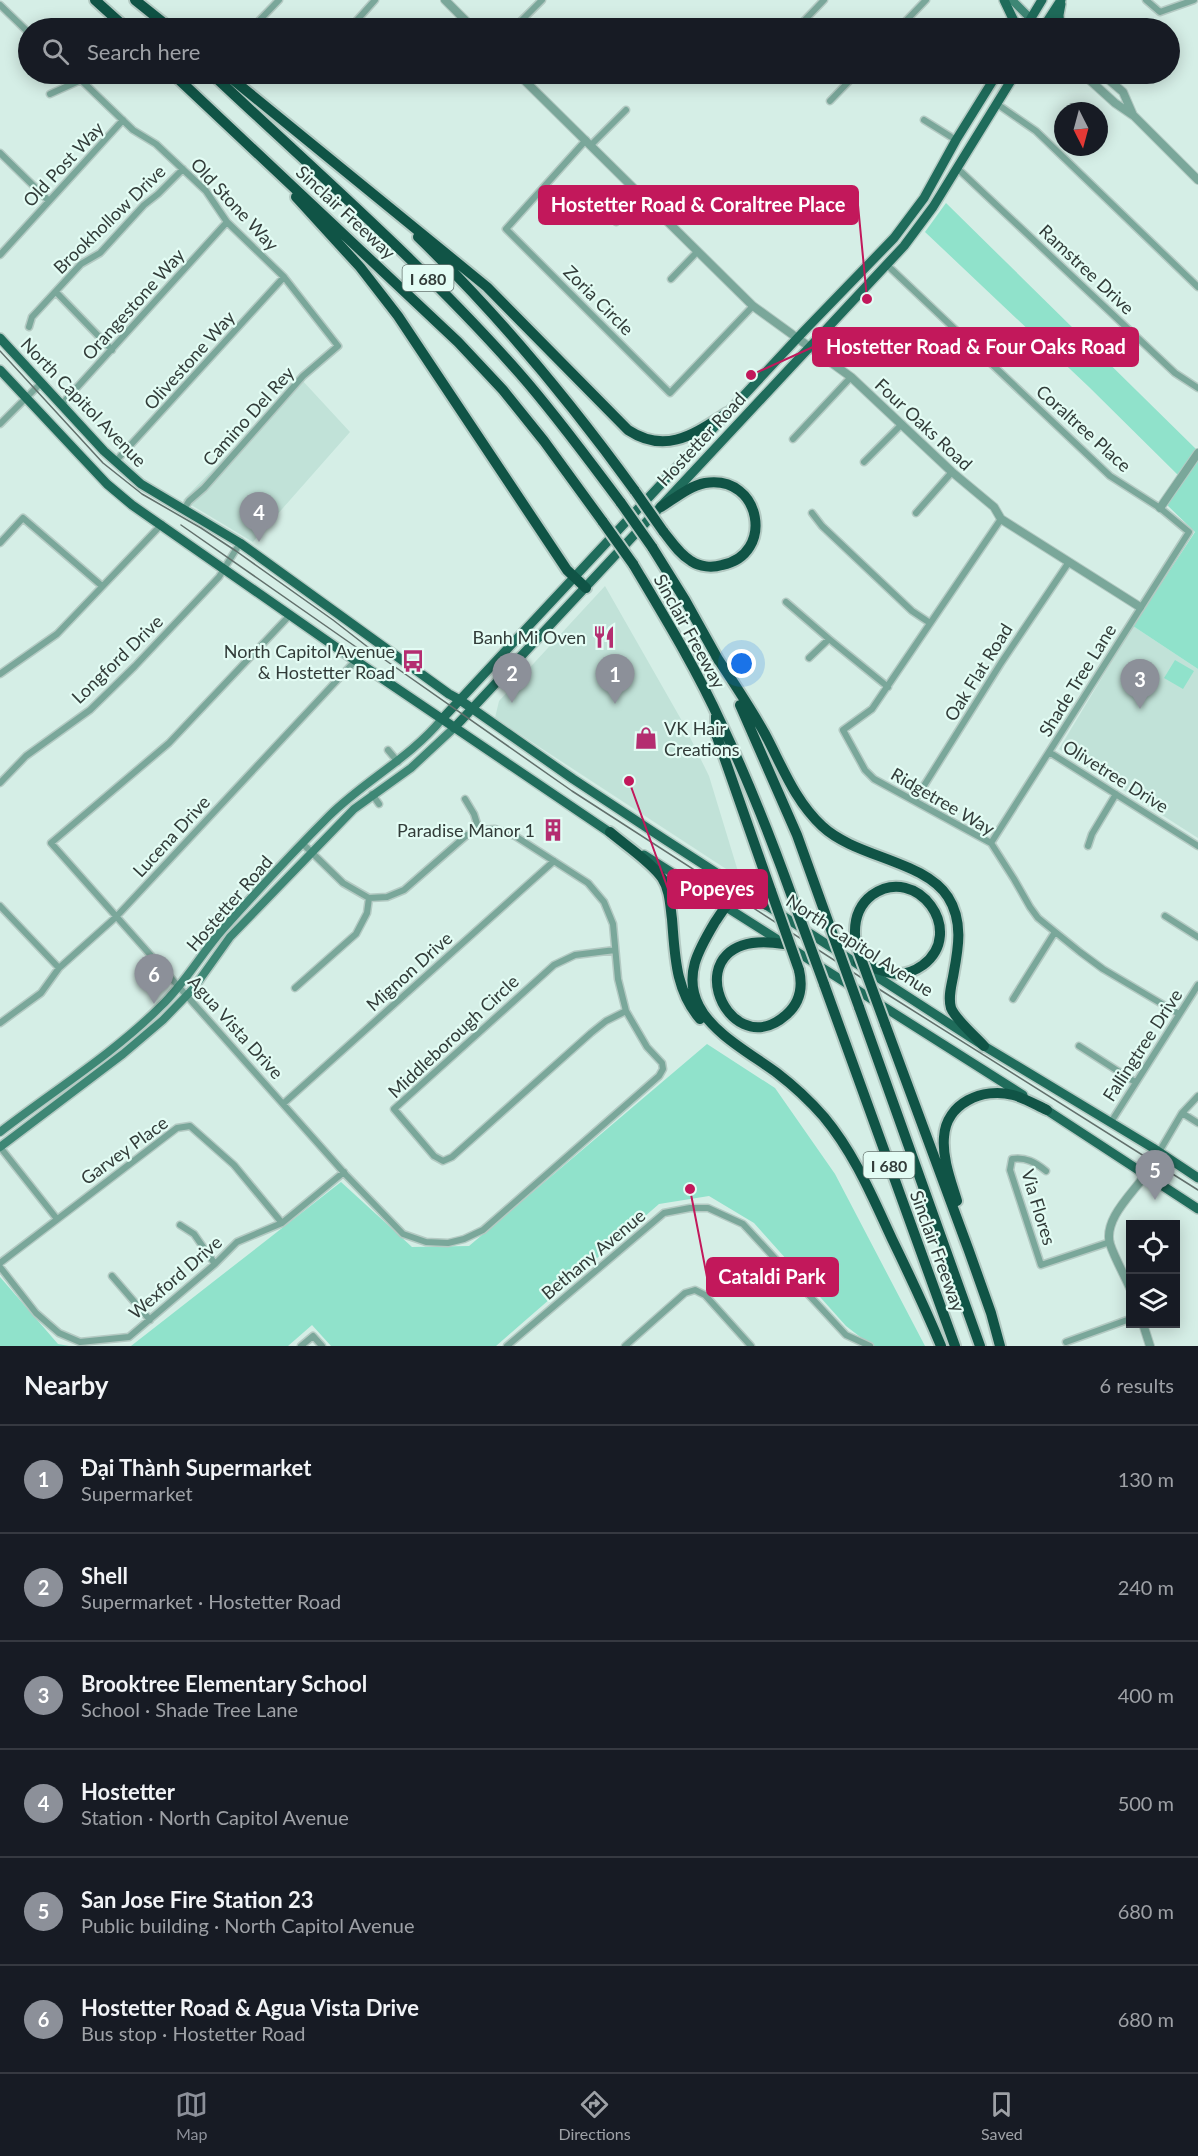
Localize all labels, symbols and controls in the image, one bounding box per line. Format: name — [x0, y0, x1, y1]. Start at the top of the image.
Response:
search box — [18, 18, 1180, 84]
icon: search — [39, 35, 72, 68]
text: Search here — [87, 38, 200, 65]
north arrow — [1054, 102, 1108, 156]
street label: Old Post Way — [18, 116, 108, 211]
street label: Old Stone Way — [186, 153, 284, 255]
street label: Brookhollow Drive — [48, 160, 170, 278]
street label: Sinclair Freeway — [292, 160, 401, 264]
callout: Hostetter Road & Coraltree Place — [539, 186, 858, 224]
text: Hostetter Road & Coraltree Place — [551, 192, 846, 216]
street label: Ramstree Drive — [1035, 219, 1139, 319]
street label: Orangestone Way — [77, 243, 189, 364]
street label: Zoria Circle — [559, 260, 639, 340]
road number: I 680 — [402, 265, 454, 291]
street label: Olivestone Way — [139, 306, 240, 414]
callout: Hostetter Road & Four Oaks Road — [813, 328, 1138, 366]
street label: North Capitol Avenue — [17, 333, 151, 471]
text: Hostetter Road & Four Oaks Road — [826, 334, 1126, 358]
street label: Camino Del Rey — [198, 361, 299, 470]
street label: Four Oaks Road — [871, 373, 977, 475]
street label: Coraltree Place — [1032, 380, 1136, 476]
street label: Hostetter Road — [652, 388, 750, 490]
pin: 4 — [240, 492, 278, 542]
street label: Sinclair Freeway — [649, 570, 731, 693]
street label: Longford Drive — [67, 610, 167, 708]
street label: Oak Flat Road — [939, 619, 1017, 725]
street label: Shade Tree Lane — [1034, 620, 1120, 740]
restaurant icon: Banh Mi Oven — [591, 624, 617, 650]
place label: Banh Mi Oven — [472, 626, 586, 648]
place label: North Capitol Avenue & Hostetter Road — [224, 640, 395, 683]
bus stop icon: North Capitol Avenue & Hostetter Road — [400, 648, 426, 674]
your location — [727, 649, 756, 678]
pin: 2 — [492, 654, 532, 703]
pin: 1 — [596, 654, 634, 704]
pin: 3 — [1120, 660, 1160, 709]
place label: VK Hair Creations — [664, 717, 740, 760]
shop icon: VK Hair Creations — [633, 725, 659, 751]
street label: Olivetree Drive — [1059, 735, 1173, 817]
street label: Ridgetree Way — [887, 763, 999, 840]
street label: Lucena Drive — [128, 791, 214, 881]
building icon: Paradise Manor 1 — [540, 817, 566, 843]
place label: Paradise Manor 1 — [397, 819, 535, 841]
street label: Hostetter Road — [181, 851, 277, 955]
callout: Popeyes — [668, 870, 767, 908]
text: Popeyes — [680, 876, 755, 900]
street label: North Capitol Avenue — [782, 889, 938, 1001]
street label: Mignon Drive — [361, 927, 457, 1015]
pin: 6 — [134, 954, 174, 1004]
street label: Middleborough Circle — [383, 970, 523, 1102]
street label: Agua Vista Drive — [184, 971, 288, 1083]
street label: Fallingtree Drive — [1098, 985, 1186, 1105]
street label: Garvey Place — [76, 1111, 172, 1189]
pin: 5 — [1136, 1150, 1174, 1200]
road number: I 680 — [864, 1152, 914, 1178]
street label: Via Flores — [1017, 1166, 1061, 1248]
street label: Sinclair Freeway — [906, 1187, 970, 1315]
street label: Bethany Avenue — [537, 1204, 649, 1304]
map controls — [1126, 1220, 1180, 1328]
button: locate — [1126, 1220, 1180, 1274]
street label: Wexford Drive — [124, 1231, 226, 1323]
callout: Cataldi Park — [707, 1258, 838, 1296]
text: Cataldi Park — [718, 1264, 826, 1288]
button: layers — [1126, 1274, 1180, 1328]
text: Nearby — [24, 1369, 109, 1401]
text: 6 results — [1099, 1373, 1174, 1397]
text: Đại Thành Supermarket — [81, 1454, 311, 1481]
text: 1 — [38, 1467, 49, 1491]
text: 130 m — [1118, 1467, 1174, 1491]
text: Supermarket — [81, 1481, 193, 1505]
text: Shell — [81, 1562, 128, 1589]
text: 2 — [38, 1575, 49, 1599]
text: 240 m — [1118, 1575, 1174, 1599]
text: Supermarket · Hostetter Road — [81, 1589, 341, 1613]
text: Brooktree Elementary School — [81, 1670, 367, 1697]
text: 3 — [38, 1683, 49, 1707]
text: 400 m — [1118, 1683, 1174, 1707]
text: School · Shade Tree Lane — [81, 1697, 298, 1721]
text: Hostetter — [81, 1778, 175, 1805]
text: 4 — [38, 1791, 49, 1815]
text: 500 m — [1118, 1791, 1174, 1815]
text: Station · North Capitol Avenue — [81, 1805, 349, 1829]
text: San Jose Fire Station 23 — [81, 1886, 314, 1913]
text: 5 — [38, 1899, 49, 1923]
text: 680 m — [1118, 1899, 1174, 1923]
text: Public building · North Capitol Avenue — [81, 1913, 415, 1937]
text: Hostetter Road & Agua Vista Drive — [81, 1994, 419, 2021]
text: 6 — [38, 2007, 49, 2031]
text: 680 m — [1118, 2007, 1174, 2031]
text: Bus stop · Hostetter Road — [81, 2021, 306, 2045]
tab: Map — [175, 2088, 208, 2143]
tab: Directions — [558, 2088, 631, 2143]
tab: Saved — [981, 2088, 1023, 2143]

